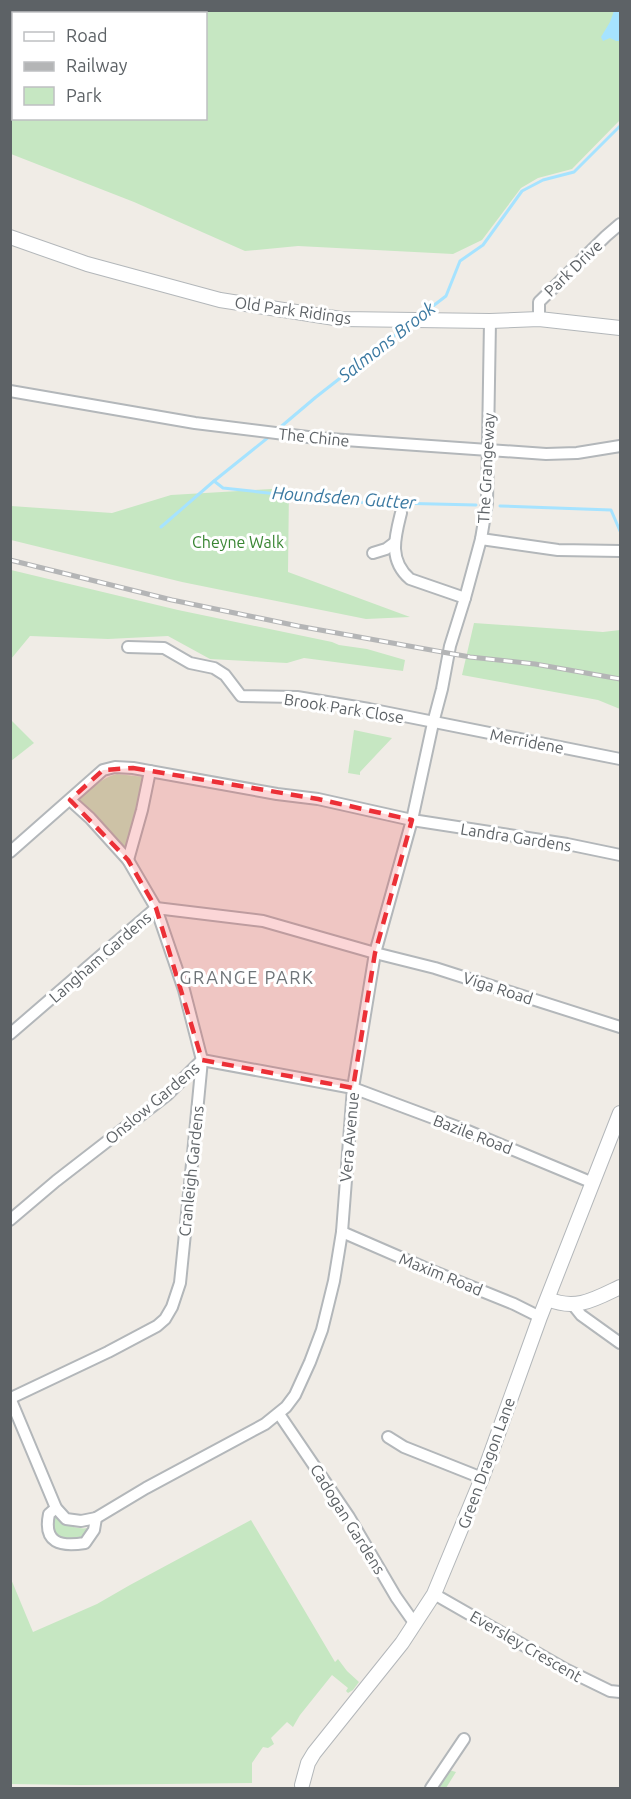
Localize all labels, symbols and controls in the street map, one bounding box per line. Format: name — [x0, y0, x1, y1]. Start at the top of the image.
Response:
legend — [12, 12, 207, 120]
text: Road — [66, 25, 108, 45]
text: Railway — [66, 55, 128, 75]
text: Park — [66, 85, 102, 105]
street label: Park Drive — [540, 236, 606, 300]
street label: Old Park Ridings — [234, 293, 352, 327]
water label: Salmons Brook — [333, 297, 439, 386]
street label: The Grangeway — [474, 412, 498, 524]
street label: The Chine — [278, 424, 350, 450]
water label: Houndsden Gutter — [272, 482, 418, 512]
park label: Cheyne Walk — [192, 533, 284, 551]
street label: Brook Park Close — [283, 690, 405, 726]
street label: Merridene — [489, 725, 565, 757]
street label: Landra Gardens — [459, 819, 573, 855]
street label: Langham Gardens — [46, 908, 155, 1006]
district label: GRANGE PARK — [180, 967, 314, 987]
street label: Viga Road — [461, 968, 535, 1008]
street label: Onslow Gardens — [101, 1058, 203, 1148]
street label: Vera Avenue — [336, 1091, 362, 1183]
street label: Cranleigh Gardens — [175, 1105, 207, 1237]
street label: Bazile Road — [431, 1111, 515, 1157]
street label: Maxim Road — [397, 1249, 485, 1299]
street label: Green Dragon Lane — [454, 1395, 518, 1531]
street label: Cadogan Gardens — [307, 1461, 389, 1577]
street label: Eversley Crescent — [467, 1607, 586, 1686]

